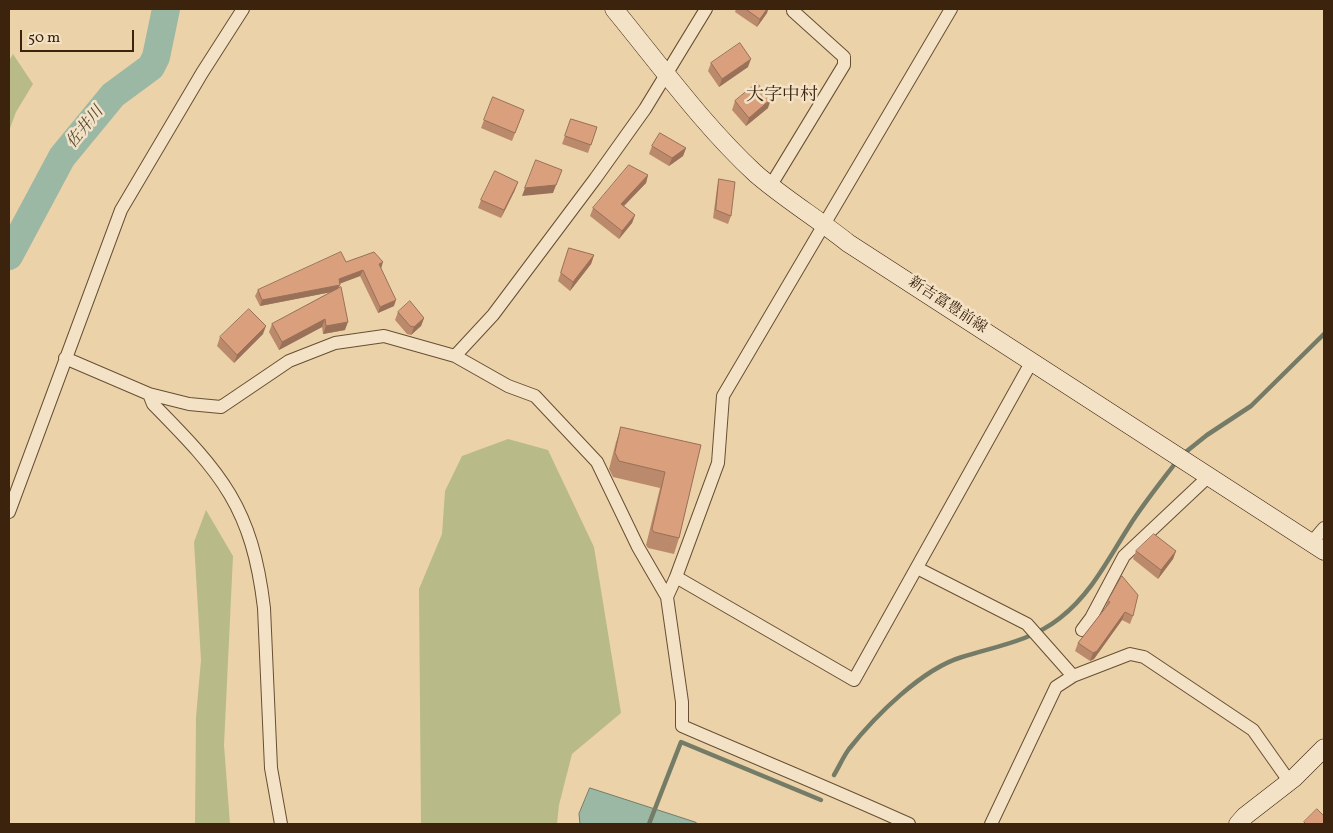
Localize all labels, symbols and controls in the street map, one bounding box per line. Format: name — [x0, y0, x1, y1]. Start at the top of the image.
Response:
scale bar — [22, 20, 136, 52]
text: 50 m — [28, 28, 60, 49]
district label: 大字中村 — [746, 86, 818, 108]
water label: 佐井川 — [63, 103, 109, 153]
street label: 新吉富豊前線 — [904, 274, 990, 338]

